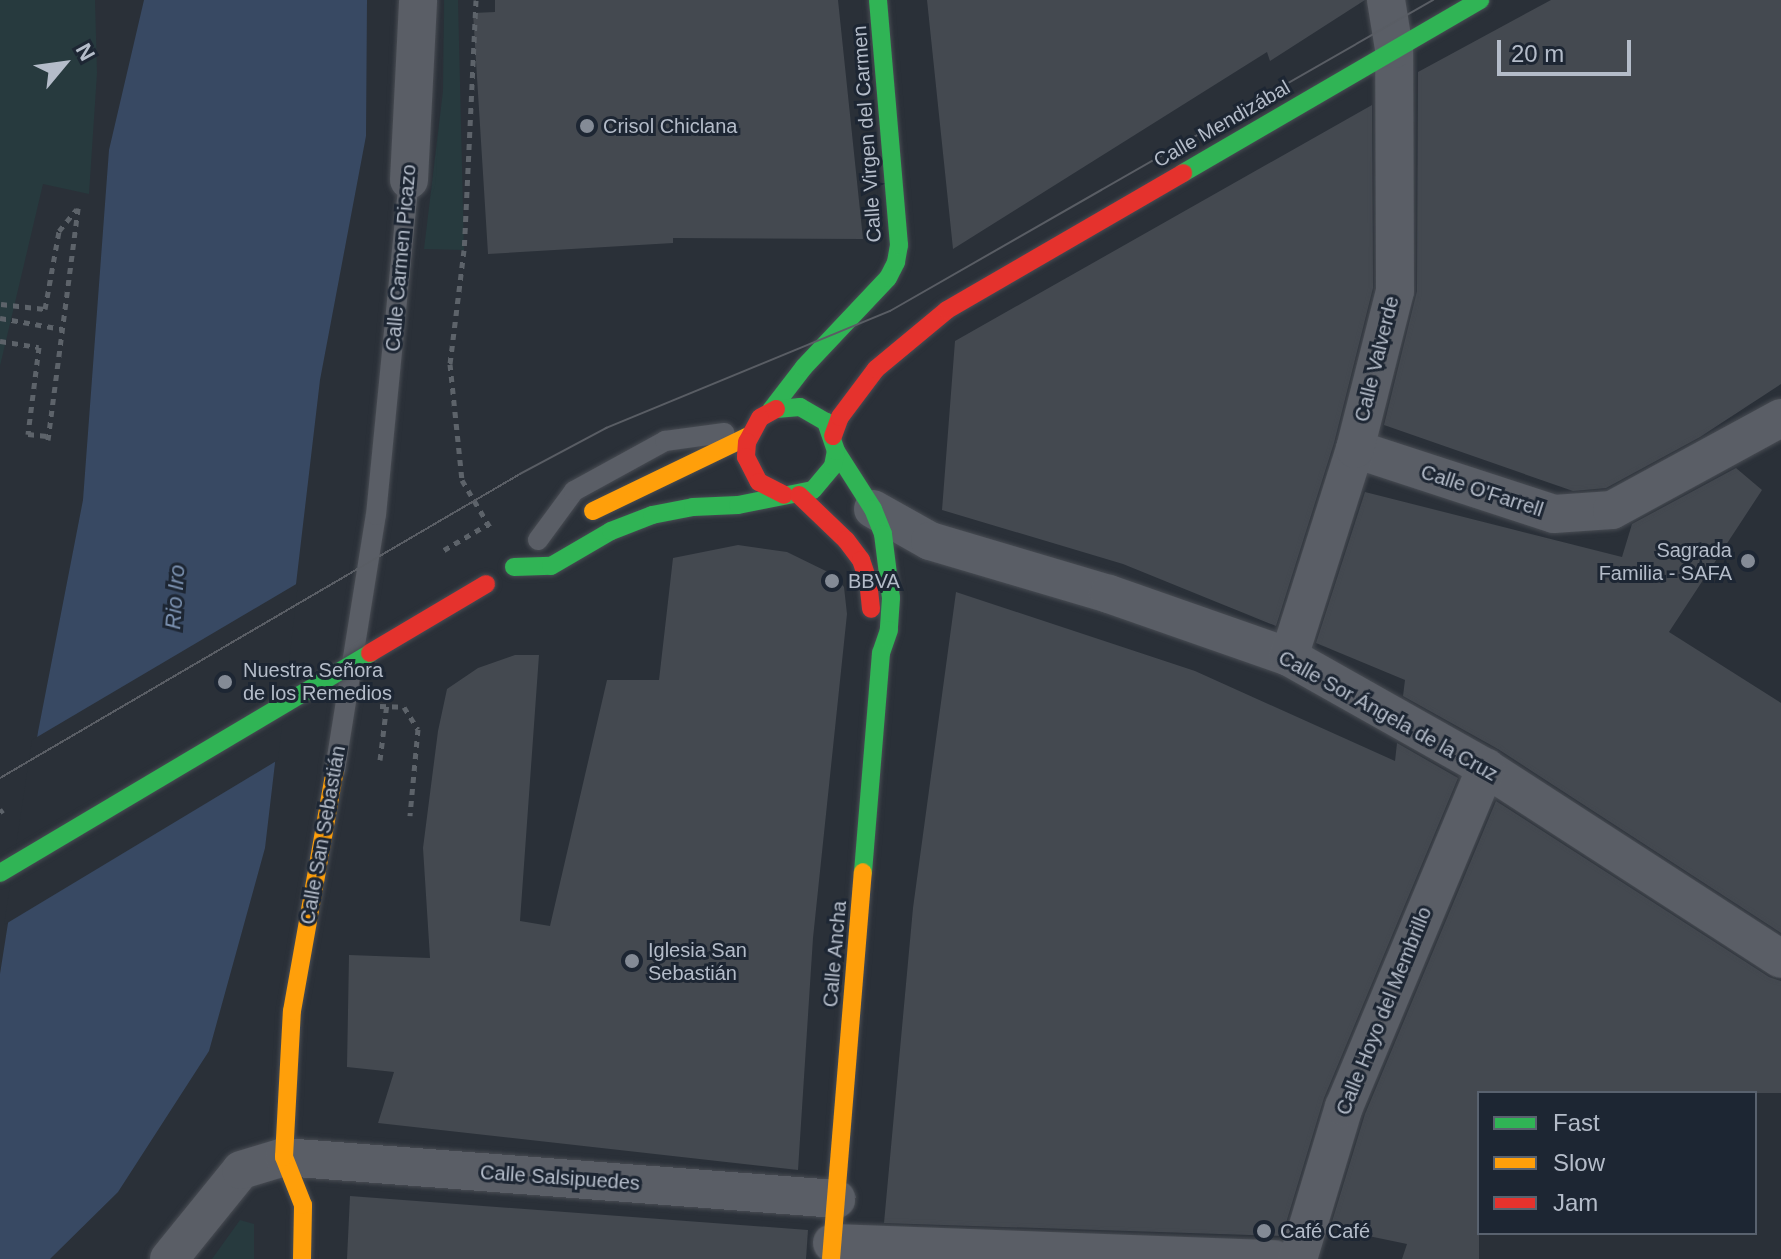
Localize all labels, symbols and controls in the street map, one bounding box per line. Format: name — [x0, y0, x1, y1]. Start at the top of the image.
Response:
north arrow — [24, 24, 104, 104]
scale bar — [1501, 24, 1635, 74]
street label: Calle Virgen del Carmen — [847, 25, 887, 243]
text: N — [71, 39, 100, 65]
text: 20 m — [1511, 40, 1564, 67]
street label: Calle Mendizábal — [1150, 75, 1294, 173]
place label: Crisol Chiclana — [603, 114, 737, 138]
marker: Crisol Chiclana — [578, 117, 596, 135]
street label: Calle Carmen Picazo — [381, 163, 421, 353]
street label: Calle Valverde — [1350, 294, 1404, 424]
street label: Calle O'Farrell — [1418, 460, 1546, 522]
place label: Sagrada Familia - SAFA — [1599, 538, 1732, 585]
marker: Sagrada Familia - SAFA — [1739, 552, 1757, 570]
water label: Rio Iro — [160, 564, 190, 630]
place label: BBVA — [848, 569, 900, 593]
marker: BBVA — [823, 572, 841, 590]
street label: Calle Sor Ángela de la Cruz — [1274, 646, 1502, 786]
place label: Nuestra Señora de los Remedios — [243, 658, 392, 705]
marker: Nuestra Señora de los Remedios — [214, 671, 236, 693]
street label: Calle San Sebastián — [295, 744, 351, 926]
street label: Calle Ancha — [818, 899, 852, 1009]
street label: Calle Hoyo del Membrillo — [1331, 903, 1437, 1119]
place label: Iglesia San Sebastián — [648, 938, 747, 985]
marker: Iglesia San Sebastián — [623, 952, 641, 970]
legend — [1477, 1091, 1757, 1235]
text: Fast — [1553, 1109, 1600, 1136]
text: Slow — [1553, 1149, 1605, 1176]
street label: Calle Salsipuedes — [479, 1160, 641, 1196]
text: Jam — [1553, 1189, 1598, 1216]
place label: Café Café — [1280, 1219, 1370, 1243]
marker: Café Café — [1255, 1222, 1273, 1240]

